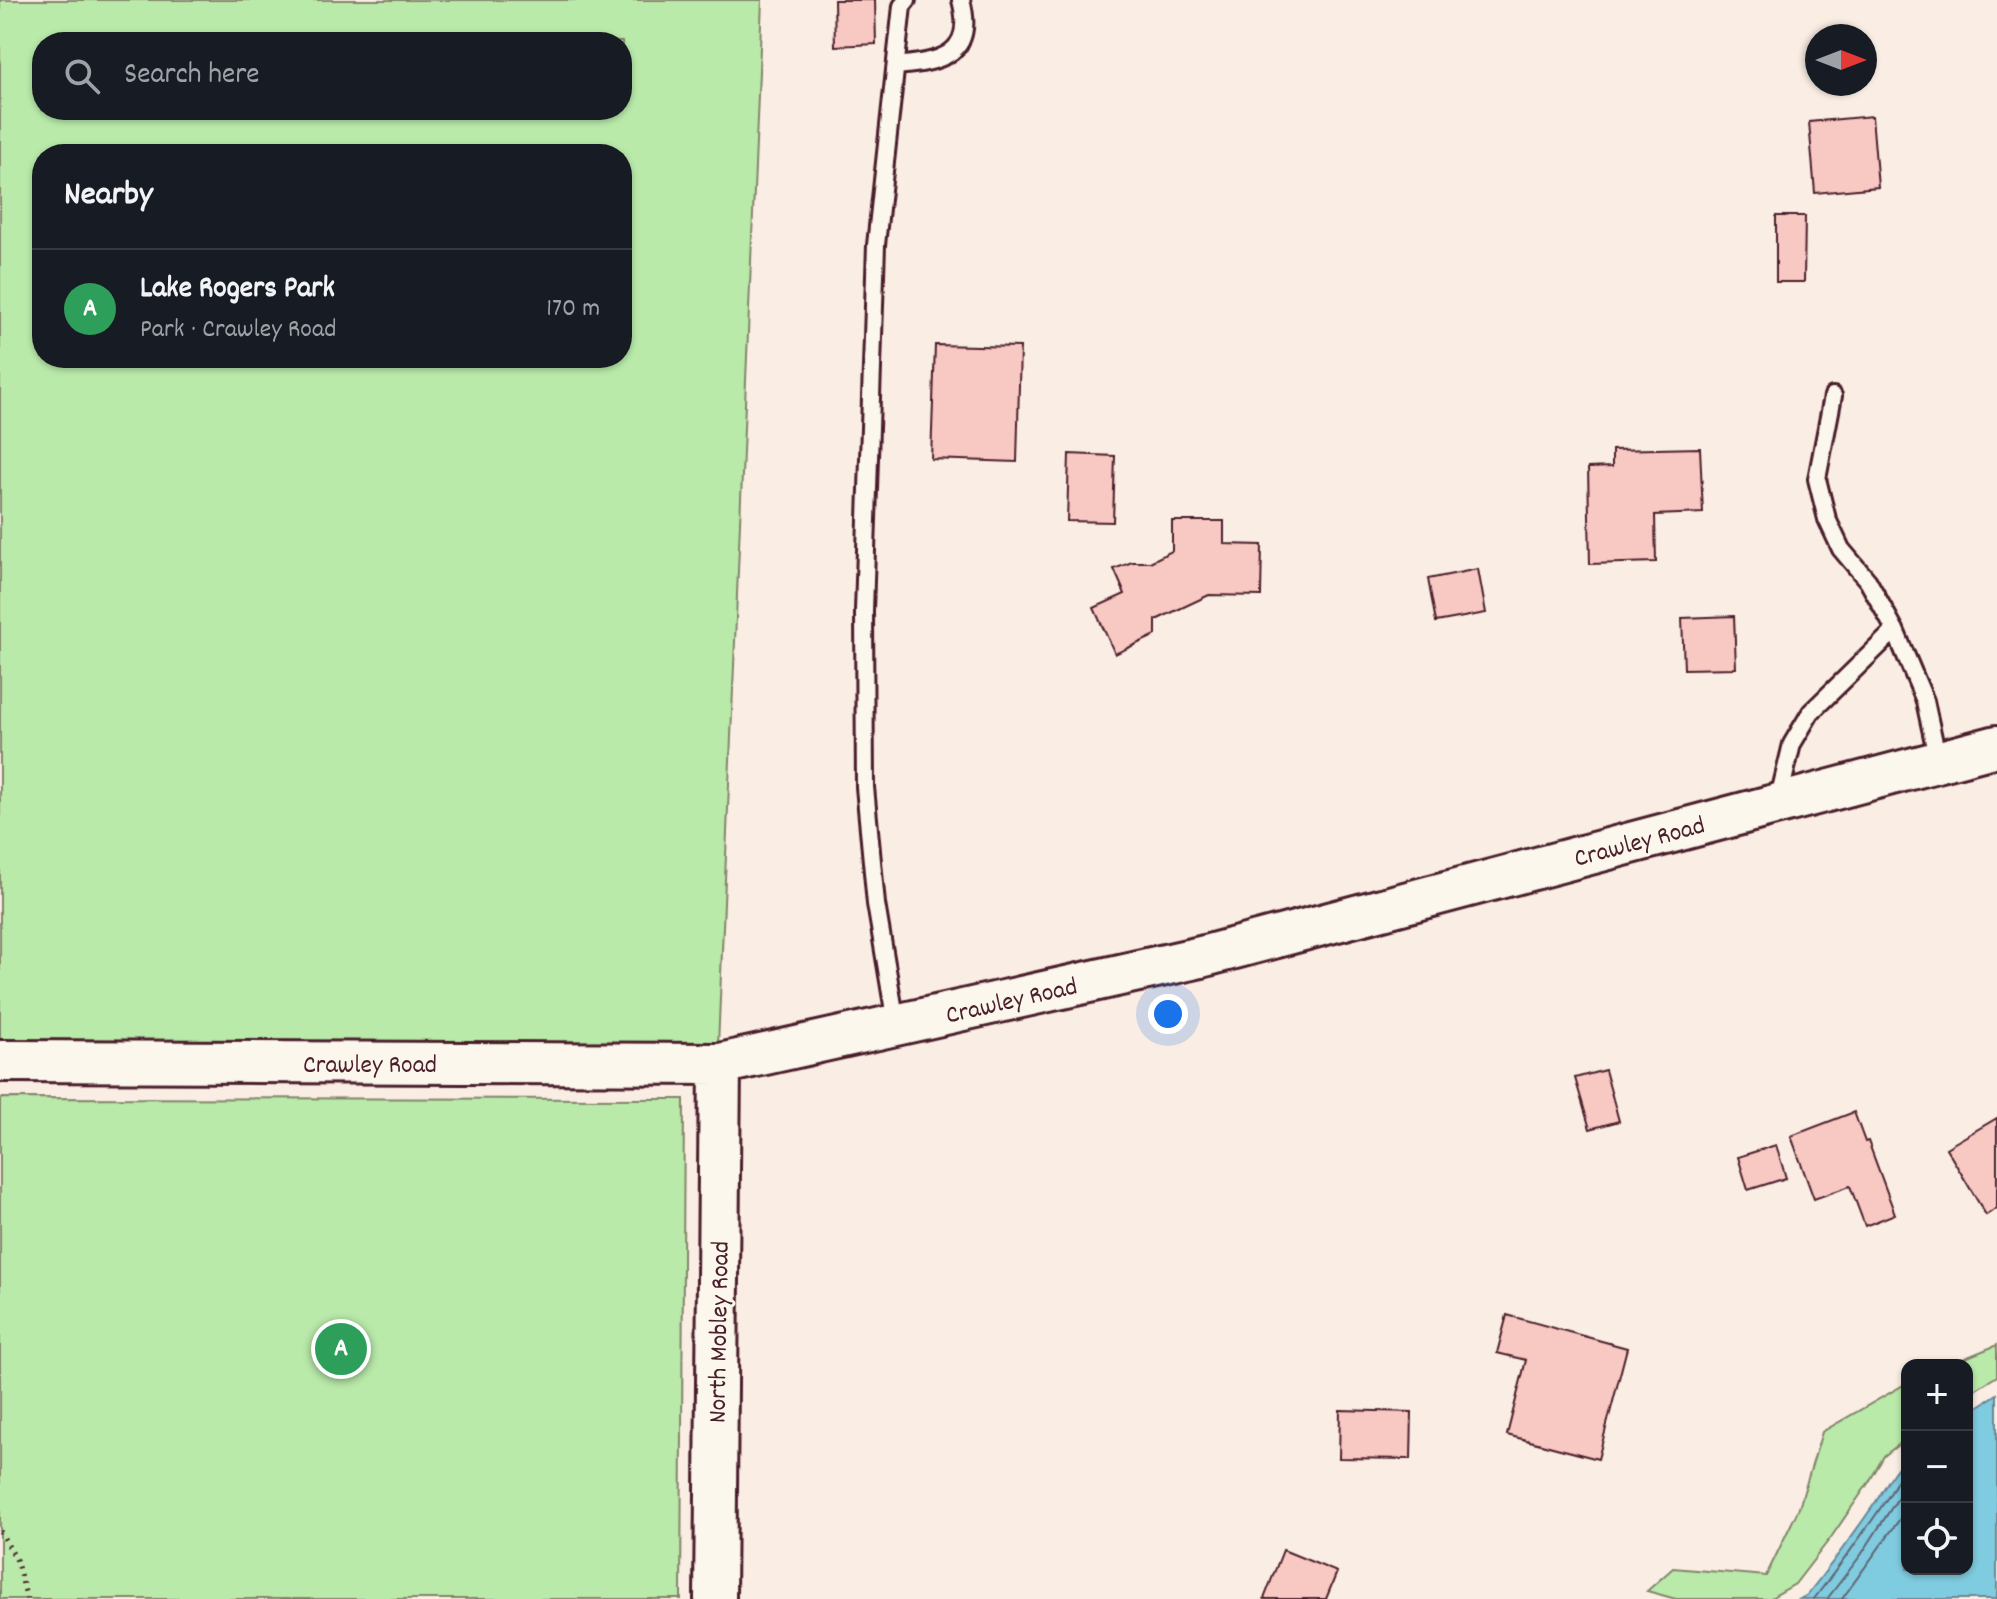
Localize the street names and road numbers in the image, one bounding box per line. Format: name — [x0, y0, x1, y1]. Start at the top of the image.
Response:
street label: Crawley Road — [1570, 808, 1709, 879]
street label: Crawley Road — [942, 969, 1081, 1036]
street label: Crawley Road — [303, 1048, 437, 1085]
street label: North Mobley Road — [700, 1241, 741, 1424]

